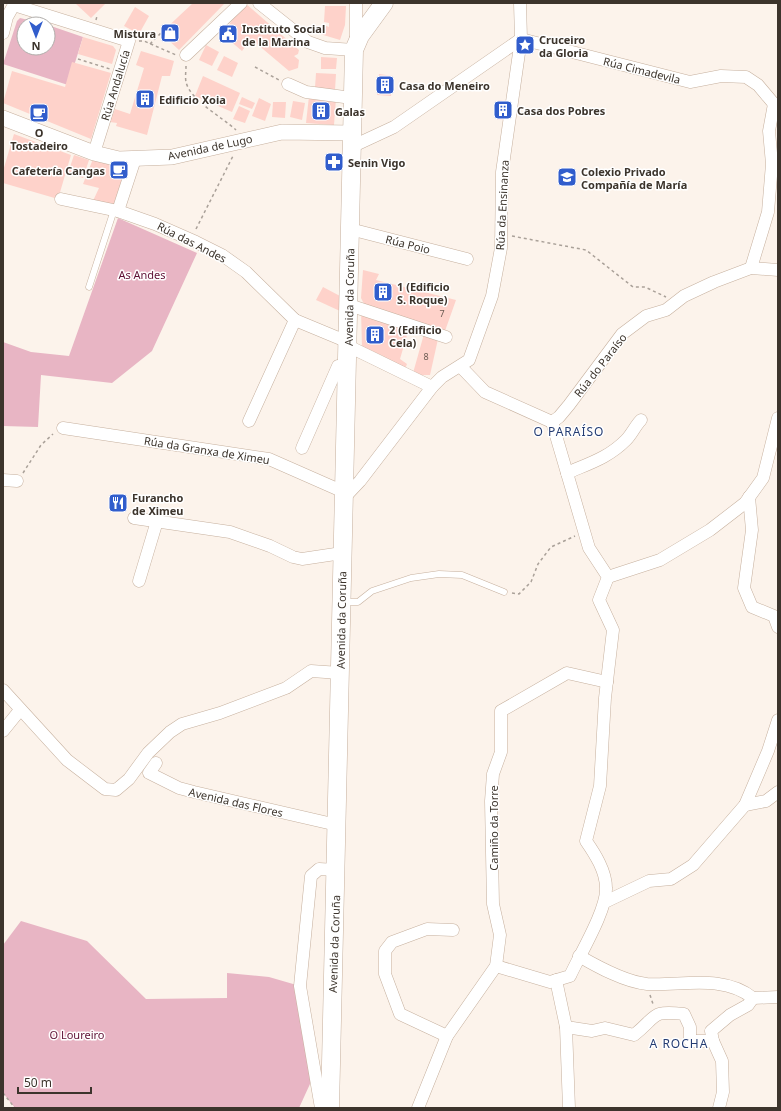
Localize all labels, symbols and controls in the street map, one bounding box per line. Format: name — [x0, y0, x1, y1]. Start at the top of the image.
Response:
north arrow — [16, 16, 56, 56]
place label: Instituto Social de la Marina — [242, 21, 325, 49]
shop icon: Mistura — [159, 22, 181, 44]
public building icon: Instituto Social de la Marina — [217, 23, 239, 45]
place label: Mistura — [114, 26, 156, 41]
place label: Cruceiro da Gloria — [539, 32, 588, 60]
place icon: Cruceiro da Gloria — [514, 34, 536, 56]
text: N — [32, 39, 40, 54]
street label: Rúa Andalucía — [97, 48, 133, 122]
street label: Rúa Cimadevila — [602, 53, 682, 87]
building icon: Casa do Meneiro — [374, 74, 396, 96]
place label: Casa do Meneiro — [399, 78, 490, 93]
building icon: Edificio Xoia — [134, 88, 156, 110]
place label: Edificio Xoia — [159, 92, 226, 107]
building icon: Casa dos Pobres — [492, 99, 514, 121]
building icon: Galas — [310, 100, 332, 122]
cafe icon: O Tostadeiro — [28, 102, 50, 124]
place label: Casa dos Pobres — [517, 103, 606, 118]
place label: Galas — [335, 104, 365, 119]
place label: O Tostadeiro — [10, 125, 68, 153]
street label: Avenida de Lugo — [166, 131, 254, 163]
pharmacy icon: Senin Vigo — [323, 151, 345, 173]
place label: Senin Vigo — [348, 155, 405, 170]
cafe icon: Cafetería Cangas — [108, 159, 130, 181]
street label: Rúa da Ensinanza — [492, 159, 512, 251]
place label: Cafetería Cangas — [12, 163, 105, 178]
place label: Colexio Privado Compañía de María — [581, 164, 687, 192]
school or university icon: Colexio Privado Compañía de María — [556, 166, 578, 188]
street label: Rúa das Andes — [155, 218, 229, 266]
street label: Rúa Poio — [384, 231, 432, 257]
street label: Avenida da Coruña — [341, 248, 357, 346]
park label: As Andes — [118, 267, 166, 282]
place label: 1 (Edificio S. Roque) — [397, 279, 450, 307]
building icon: 1 (Edificio S. Roque) — [372, 281, 394, 303]
house number: 7 — [439, 307, 445, 320]
place label: 2 (Edificio Cela) — [389, 322, 442, 350]
building icon: 2 (Edificio Cela) — [364, 324, 386, 346]
street label: Rúa do Paraíso — [570, 330, 630, 400]
house number: 8 — [423, 350, 429, 363]
district label: O PARAÍSO — [534, 423, 604, 440]
street label: Rúa da Granxa de Ximeu — [143, 433, 271, 467]
place label: Furancho de Ximeu — [132, 490, 183, 518]
restaurant icon: Furancho de Ximeu — [107, 492, 129, 514]
street label: Avenida da Coruña — [333, 571, 349, 669]
street label: Avenida das Flores — [187, 784, 285, 820]
street label: Camiño da Torre — [486, 785, 501, 871]
street label: Avenida da Coruña — [325, 895, 343, 993]
park label: O Loureiro — [49, 1027, 105, 1042]
district label: A ROCHA — [650, 1035, 708, 1052]
scale bar — [18, 1069, 91, 1095]
text: 50 m — [24, 1074, 52, 1091]

